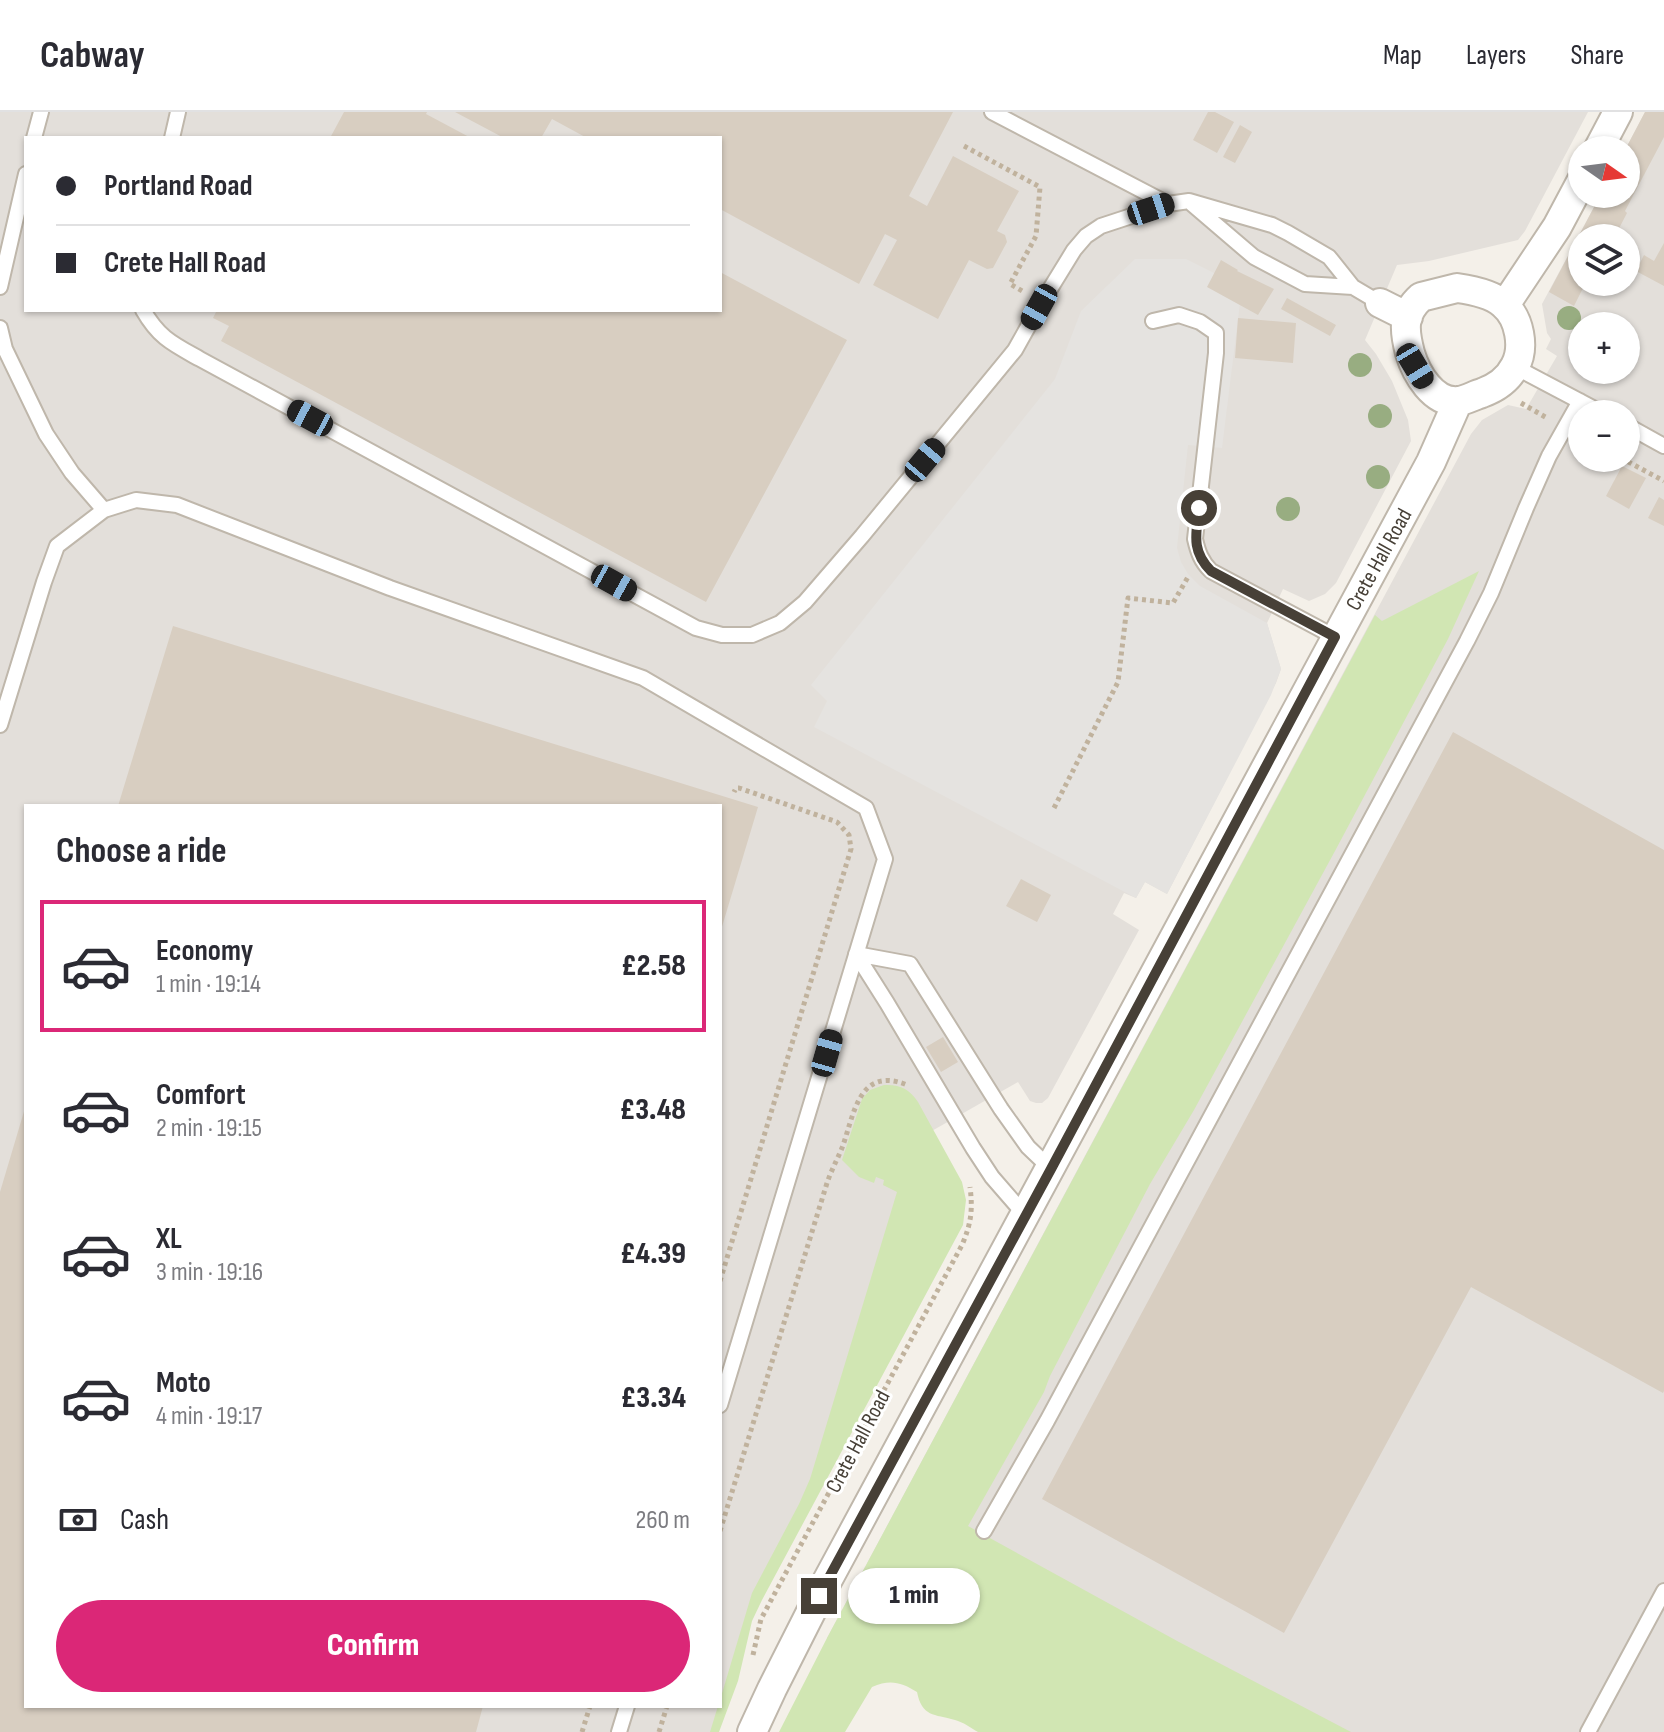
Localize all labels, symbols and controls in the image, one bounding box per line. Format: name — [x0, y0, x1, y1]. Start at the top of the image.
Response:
text: Cabway — [40, 33, 145, 78]
text: Map — [1383, 39, 1422, 72]
text: Layers — [1466, 39, 1526, 72]
text: Share — [1570, 39, 1624, 72]
north arrow — [1568, 136, 1640, 208]
map controls — [1568, 136, 1640, 472]
text: Portland Road — [104, 168, 253, 204]
car — [1124, 190, 1178, 228]
button: layers — [1568, 224, 1640, 296]
text: Crete Hall Road — [104, 245, 266, 281]
car — [1017, 280, 1061, 334]
button: + — [1568, 312, 1640, 384]
car — [1392, 339, 1438, 393]
car — [283, 396, 337, 440]
button: − — [1568, 400, 1640, 472]
car — [900, 434, 950, 486]
route start — [1181, 490, 1217, 526]
street label: Crete Hall Road — [1340, 504, 1418, 615]
car — [587, 561, 641, 605]
text: Choose a ride — [56, 830, 227, 873]
icon: car — [60, 930, 132, 1002]
text: Economy — [156, 933, 253, 969]
text: £2.58 — [621, 948, 686, 984]
text: 1 min · 19:14 — [156, 969, 261, 1000]
car — [809, 1027, 845, 1079]
icon: car — [60, 1074, 132, 1146]
text: Comfort — [156, 1077, 246, 1113]
text: £3.48 — [620, 1092, 686, 1128]
text: 2 min · 19:15 — [156, 1113, 262, 1144]
icon: car — [60, 1218, 132, 1290]
text: XL — [156, 1221, 182, 1257]
text: £4.39 — [620, 1236, 686, 1272]
text: 3 min · 19:16 — [156, 1257, 263, 1288]
icon: car — [60, 1362, 132, 1434]
text: Moto — [156, 1365, 211, 1401]
text: £3.34 — [621, 1380, 686, 1416]
street label: Crete Hall Road — [820, 1386, 897, 1498]
text: 4 min · 19:17 — [156, 1401, 262, 1432]
icon: cash — [56, 1498, 100, 1542]
text: Cash — [120, 1502, 169, 1538]
text: 260 m — [635, 1505, 690, 1536]
callout: 1 min — [847, 1568, 979, 1624]
route end — [801, 1578, 837, 1614]
text: 1 min — [889, 1580, 939, 1611]
button: Confirm — [56, 1600, 690, 1692]

